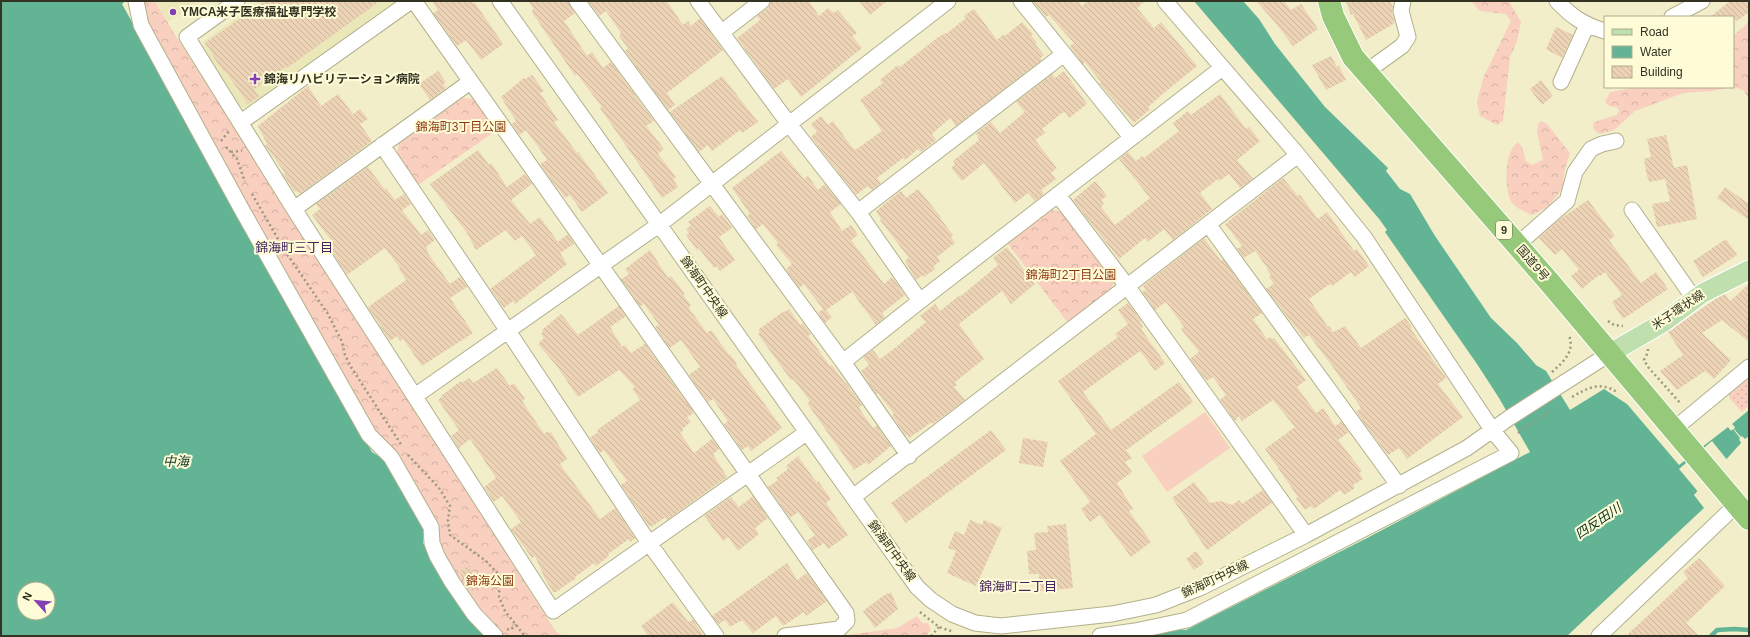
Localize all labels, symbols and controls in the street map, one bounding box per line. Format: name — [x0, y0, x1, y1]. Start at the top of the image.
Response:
place label: YMCA米子医療福祉専門学校 — [181, 5, 336, 19]
marker: YMCA米子医療福祉専門学校 — [168, 7, 178, 17]
legend — [1604, 16, 1734, 88]
text: Road — [1640, 25, 1669, 39]
text: Water — [1640, 45, 1672, 59]
text: Building — [1640, 65, 1683, 79]
place label: 錦海リハビリテーション病院 — [263, 72, 420, 86]
marker: 錦海リハビリテーション病院 — [249, 73, 261, 85]
park label: 錦海町3丁目公園 — [416, 120, 506, 134]
road number: 9 — [1496, 221, 1512, 239]
district label: 錦海町三丁目 — [255, 240, 333, 255]
street label: 国道9号 — [1514, 242, 1552, 284]
street label: 錦海町中央線 — [678, 253, 730, 321]
park label: 錦海町2丁目公園 — [1026, 268, 1116, 282]
street label: 米子環状線 — [1649, 287, 1707, 333]
water label: 中海 — [163, 454, 191, 469]
water label: 四反田川 — [1572, 499, 1625, 542]
street label: 錦海町中央線 — [865, 518, 919, 584]
street label: 錦海町中央線 — [1179, 557, 1251, 601]
park label: 錦海公園 — [466, 574, 514, 588]
district label: 錦海町二丁目 — [979, 579, 1057, 594]
north arrow — [16, 581, 56, 621]
text: N — [20, 590, 34, 603]

